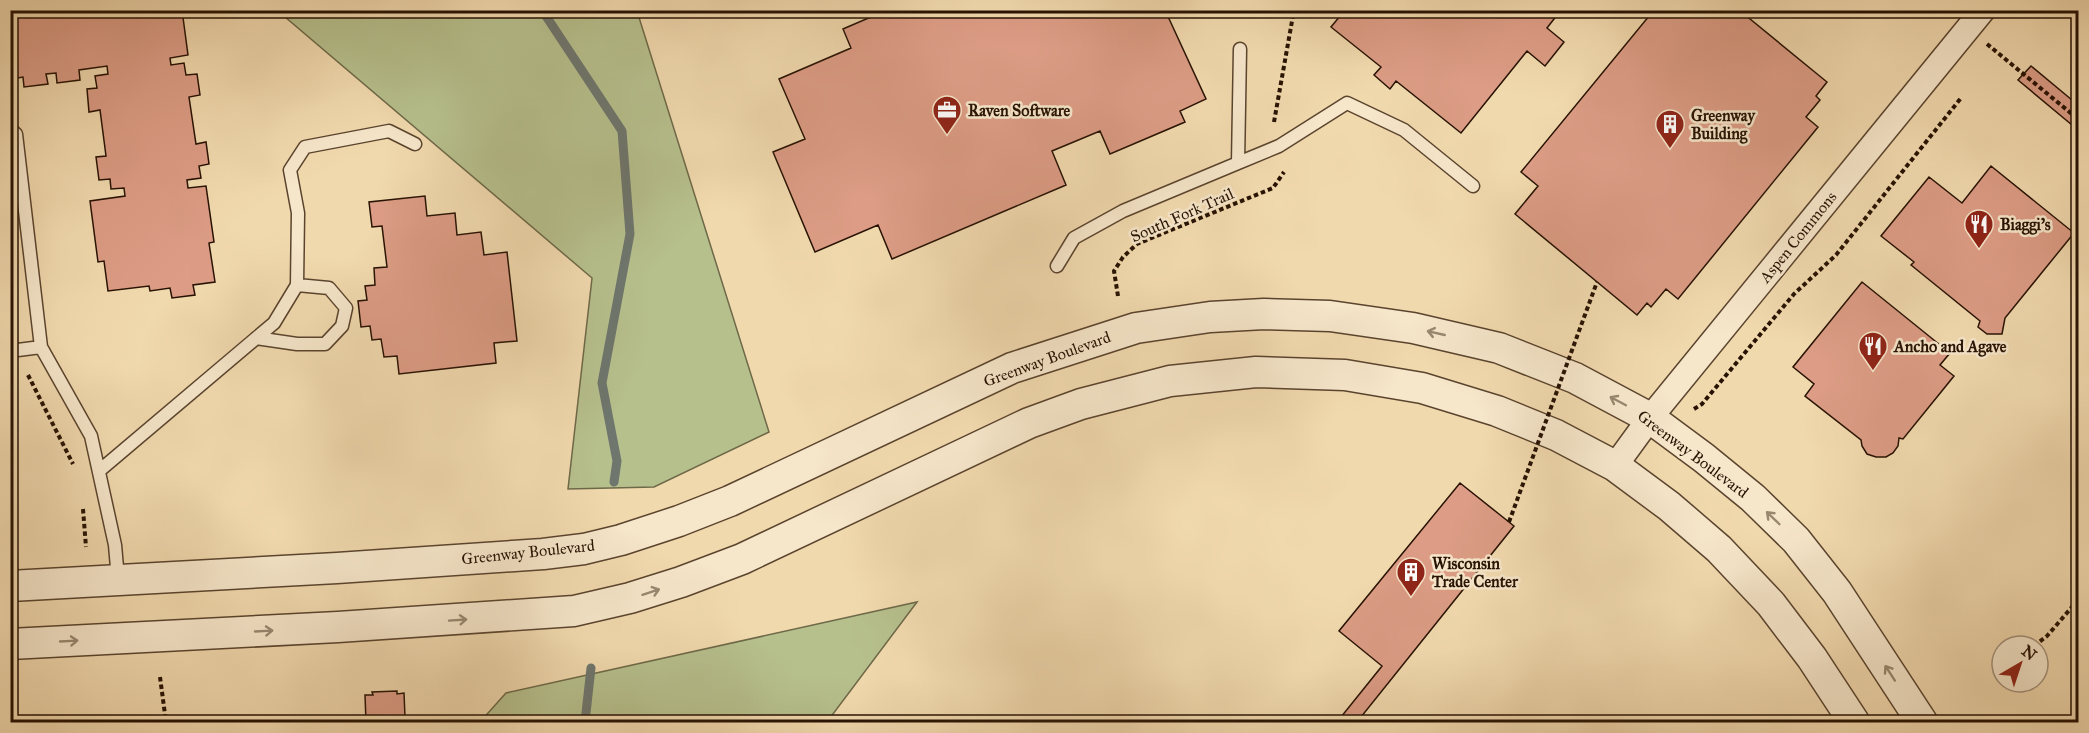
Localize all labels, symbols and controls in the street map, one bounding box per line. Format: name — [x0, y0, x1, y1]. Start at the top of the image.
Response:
office icon: Raven Software — [931, 94, 963, 136]
place label: Raven Software — [968, 101, 1071, 120]
place label: Greenway Building — [1691, 106, 1756, 144]
building icon: Greenway Building — [1654, 108, 1686, 150]
street label: South Fork Trail — [1127, 183, 1237, 246]
street label: Aspen Commons — [1755, 187, 1841, 287]
restaurant icon: Biaggi's — [1963, 208, 1995, 250]
place label: Biaggi's — [2000, 215, 2051, 235]
street label: Greenway Boulevard — [981, 327, 1113, 391]
one-way arrow — [1427, 327, 1446, 339]
restaurant icon: Ancho and Agave — [1857, 330, 1889, 372]
place label: Ancho and Agave — [1893, 337, 2007, 357]
one-way arrow — [1610, 395, 1627, 407]
street label: Greenway Boulevard — [1634, 406, 1752, 502]
one-way arrow — [1766, 511, 1781, 525]
street label: Greenway Boulevard — [460, 536, 596, 568]
place label: Wisconsin Trade Center — [1431, 554, 1519, 591]
building icon: Wisconsin Trade Center — [1395, 556, 1427, 598]
one-way arrow — [641, 586, 660, 597]
one-way arrow — [448, 614, 468, 625]
one-way arrow — [253, 626, 273, 637]
north arrow — [1990, 634, 2050, 694]
one-way arrow — [58, 635, 78, 646]
text: N — [2018, 641, 2041, 665]
one-way arrow — [1884, 666, 1896, 682]

